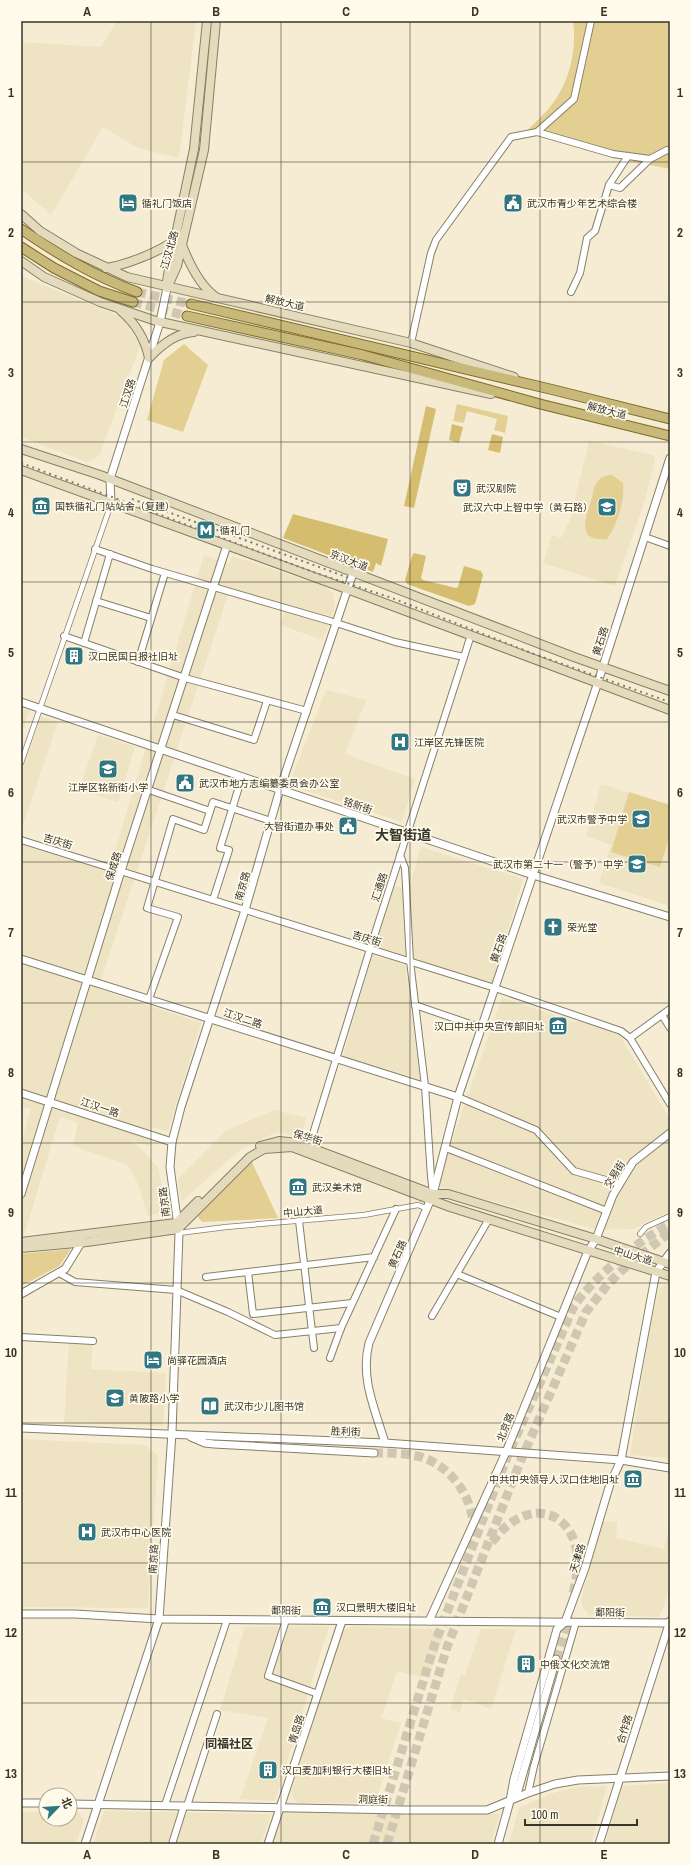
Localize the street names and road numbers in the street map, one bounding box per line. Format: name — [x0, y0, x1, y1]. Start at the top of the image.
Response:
street label: 江汉北路 — [158, 229, 181, 271]
street label: 解放大道 — [264, 292, 306, 313]
street label: 江汉路 — [117, 377, 138, 409]
street label: 解放大道 — [586, 399, 628, 422]
street label: 京汉大道 — [328, 547, 370, 574]
street label: 黄石路 — [590, 625, 611, 657]
street label: 铭新街 — [342, 794, 374, 817]
street label: 吉庆街 — [42, 831, 74, 852]
street label: 保成路 — [103, 850, 124, 882]
street label: 南京路 — [232, 870, 253, 902]
street label: 汇通路 — [369, 871, 390, 903]
street label: 吉庆街 — [351, 928, 383, 949]
street label: 黄石路 — [487, 932, 510, 964]
street label: 江汉二路 — [222, 1006, 264, 1031]
street label: 江汉一路 — [79, 1095, 121, 1120]
street label: 保华街 — [292, 1127, 324, 1148]
street label: 交易街 — [601, 1158, 628, 1190]
street label: 南京路 — [156, 1186, 173, 1218]
street label: 中山大道 — [282, 1203, 324, 1220]
street label: 黄石路 — [385, 1238, 409, 1271]
street label: 中山大道 — [612, 1243, 654, 1268]
street label: 北京路 — [494, 1411, 517, 1444]
street label: 胜利街 — [331, 1424, 361, 1439]
street label: 天津路 — [567, 1542, 588, 1574]
street label: 南京路 — [146, 1544, 161, 1574]
street label: 鄱阳街 — [271, 1604, 301, 1617]
street label: 鄱阳街 — [595, 1606, 625, 1619]
street label: 青岛路 — [286, 1713, 307, 1745]
street label: 合作路 — [614, 1713, 635, 1745]
street label: 洞庭街 — [358, 1793, 388, 1806]

